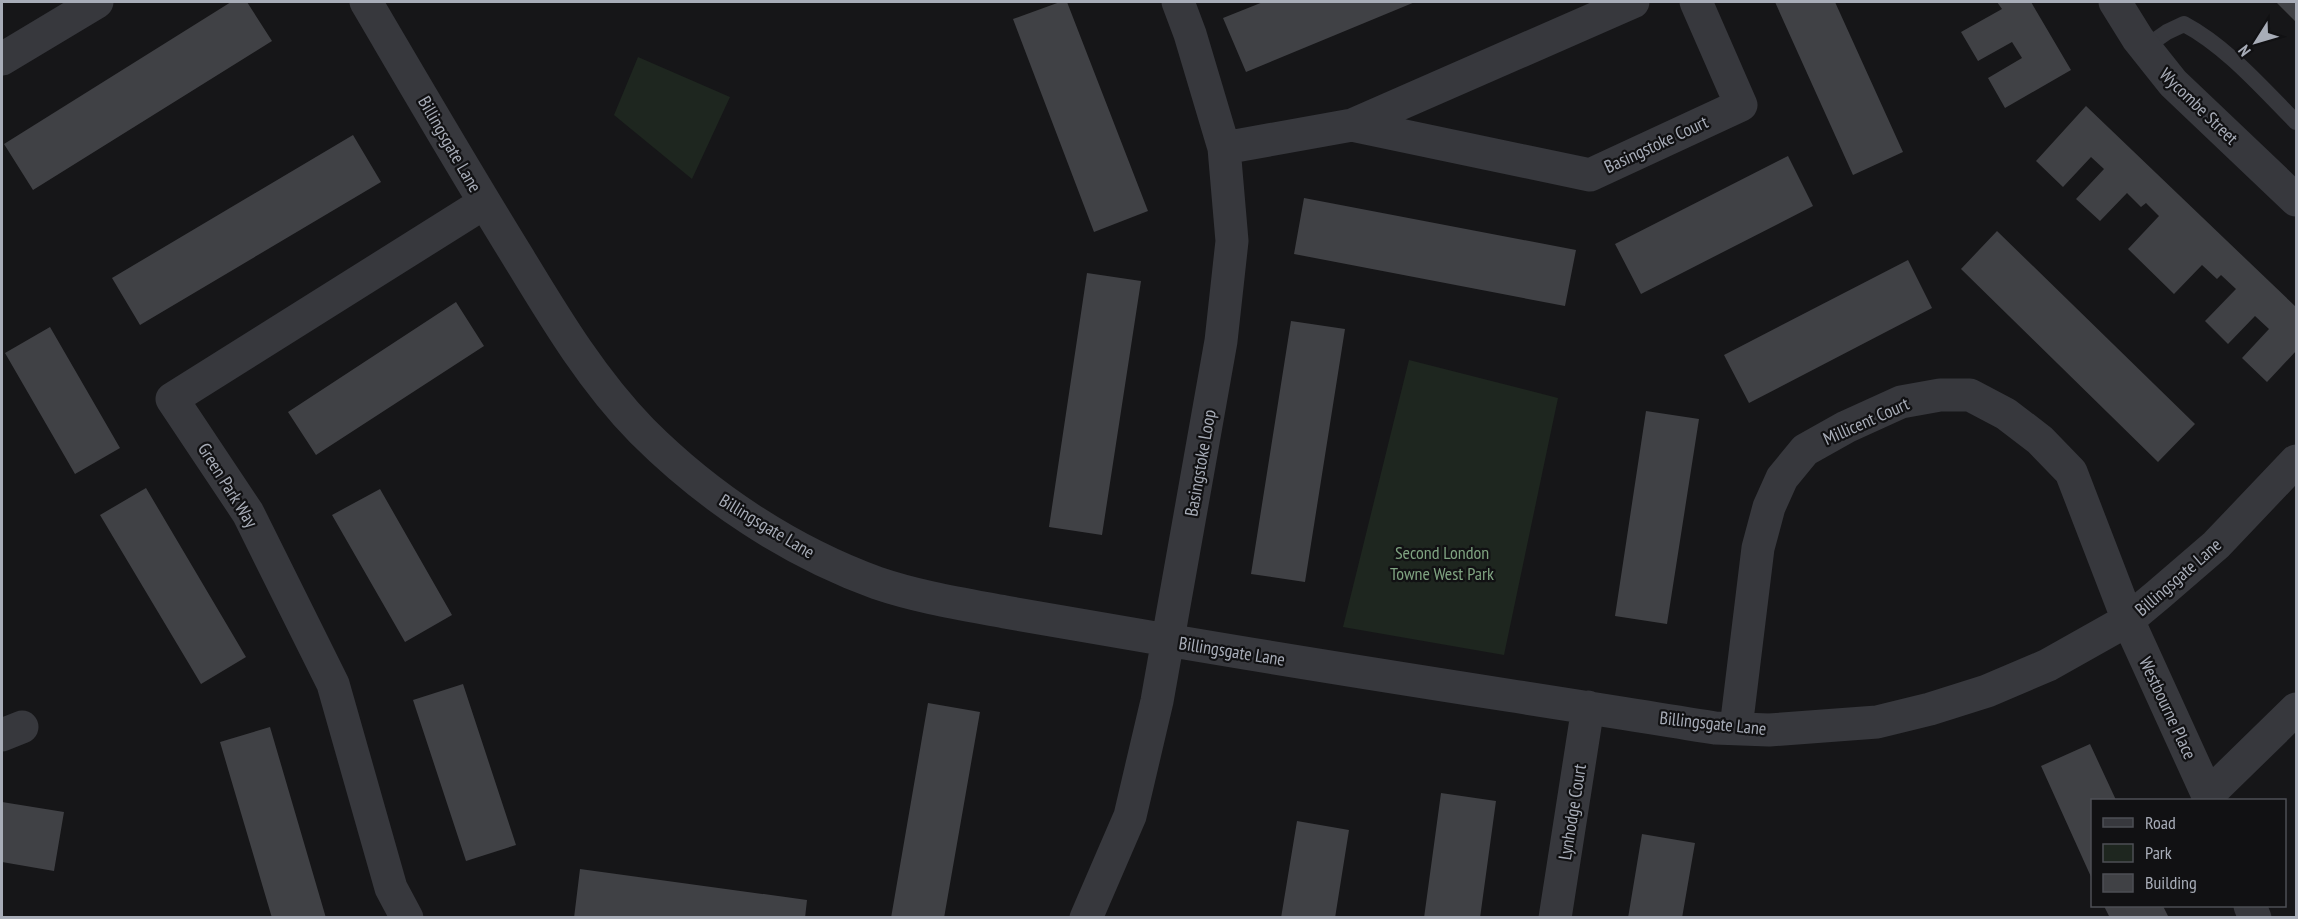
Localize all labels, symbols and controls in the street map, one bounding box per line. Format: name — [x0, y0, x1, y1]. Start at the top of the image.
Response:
north arrow — [2226, 12, 2286, 72]
text: N — [2233, 42, 2255, 60]
street label: Wycombe Street — [2155, 63, 2243, 149]
street label: Billingsgate Lane — [413, 92, 487, 196]
street label: Basingstoke Court — [1601, 110, 1712, 178]
street label: Millicent Court — [1820, 392, 1913, 450]
street label: Basingstoke Loop — [1179, 408, 1221, 518]
street label: Green Park Way — [193, 438, 263, 532]
street label: Billingsgate Lane — [715, 489, 819, 563]
street label: Billingsgate Lane — [2130, 533, 2226, 621]
park label: Second London Towne West Park — [1390, 541, 1494, 585]
street label: Billingsgate Lane — [1177, 631, 1287, 671]
street label: Westbourne Place — [2134, 653, 2202, 763]
street label: Billingsgate Lane — [1658, 706, 1768, 740]
street label: Lynhodge Court — [1553, 762, 1591, 862]
legend — [2091, 799, 2286, 907]
text: Road — [2145, 811, 2176, 834]
text: Park — [2145, 841, 2172, 864]
text: Building — [2145, 871, 2197, 894]

